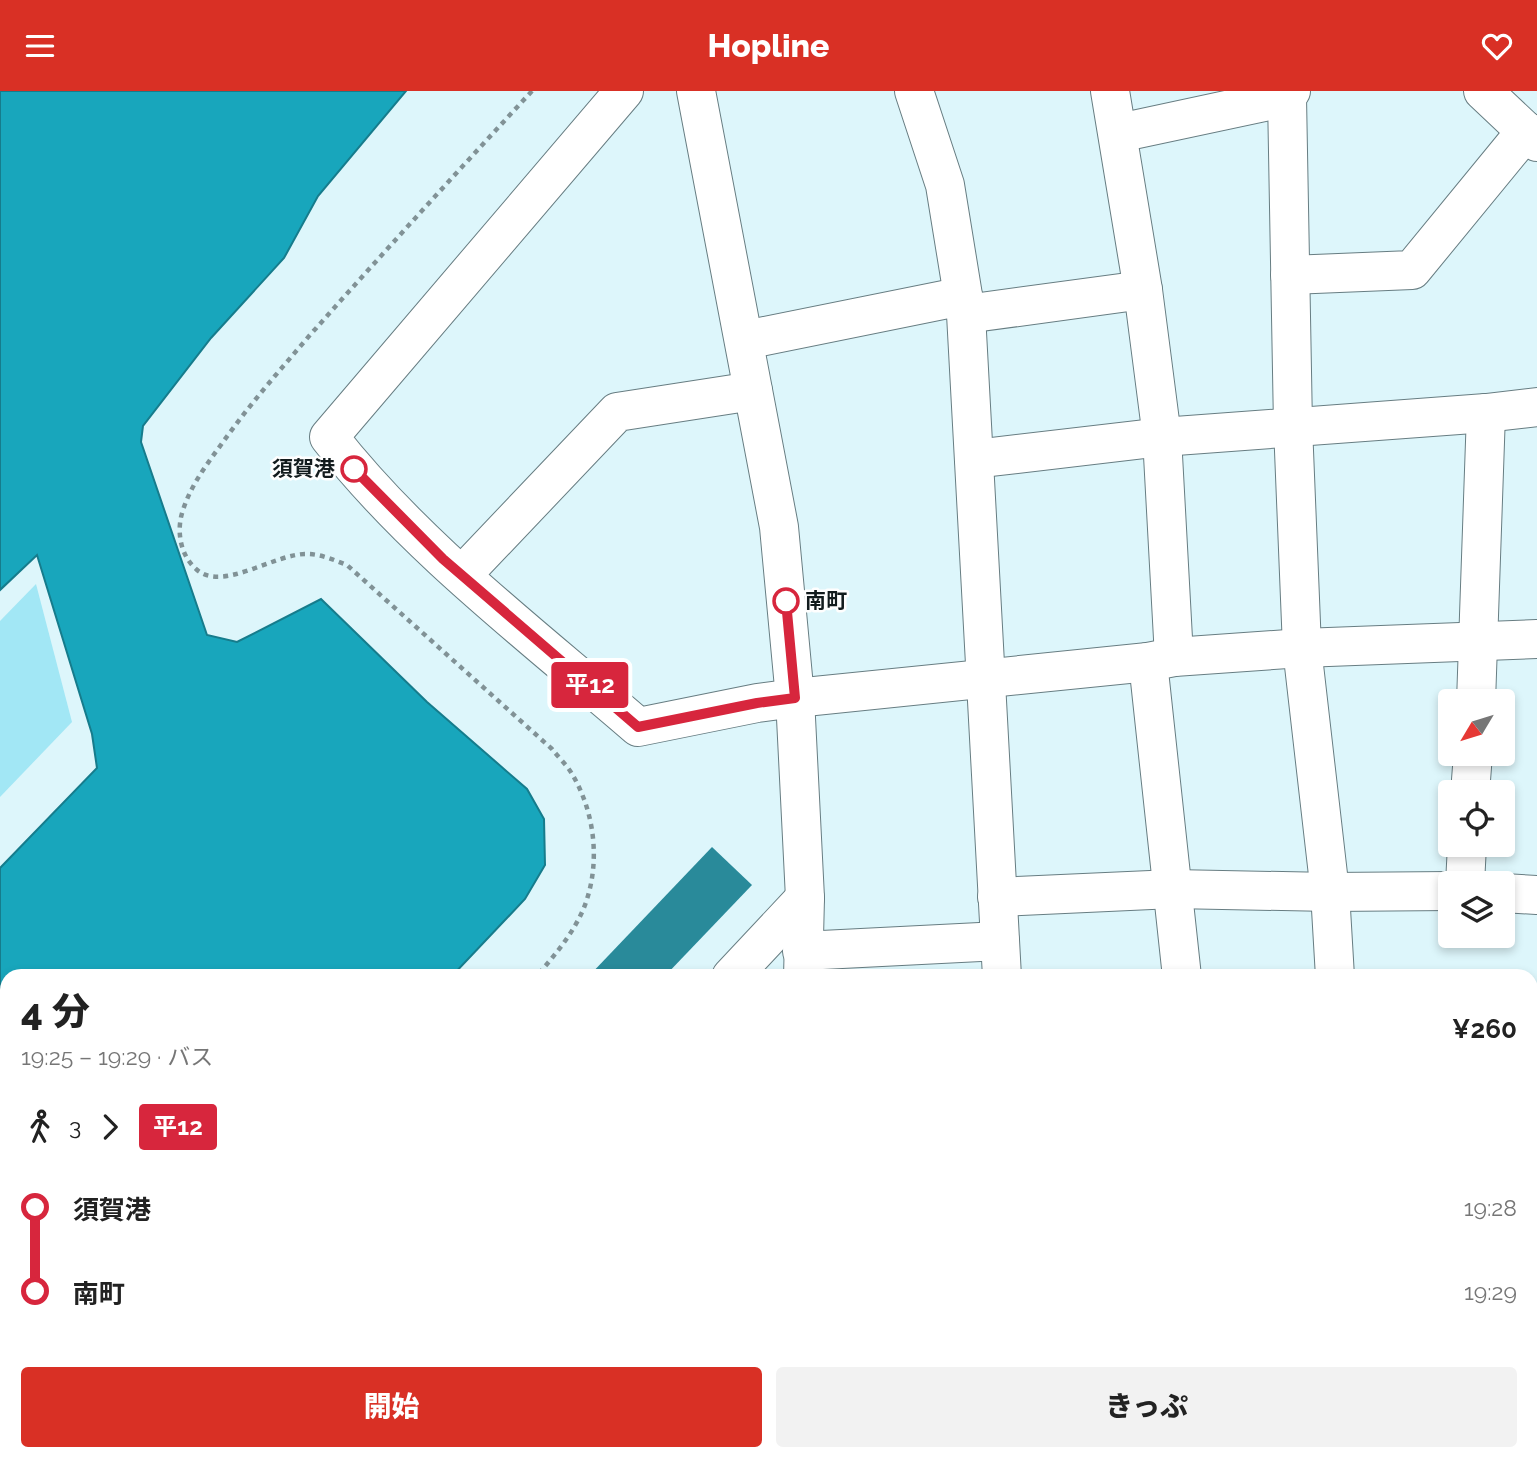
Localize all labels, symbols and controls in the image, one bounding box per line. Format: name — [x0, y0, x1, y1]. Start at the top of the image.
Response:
icon: menu — [21, 27, 59, 65]
text: Hopline — [708, 27, 829, 64]
icon: heart — [1478, 27, 1516, 65]
place label: 須賀港 — [272, 456, 335, 481]
marker: 須賀港 — [341, 456, 367, 482]
marker: 南町 — [773, 588, 799, 614]
place label: 南町 — [805, 588, 847, 613]
line badge: 平12 — [550, 662, 630, 708]
text: 平12 — [565, 670, 615, 699]
north arrow — [1438, 689, 1516, 767]
map controls — [1438, 689, 1515, 948]
button: locate — [1438, 780, 1515, 857]
button: layers — [1438, 871, 1515, 948]
text: 4 分 — [21, 989, 90, 1034]
text: ¥260 — [1452, 1014, 1517, 1044]
text: 19:25 – 19:29 · バス — [21, 1043, 213, 1070]
icon: walk — [21, 1108, 59, 1146]
icon: forward — [91, 1108, 129, 1146]
text: 平12 — [153, 1112, 203, 1141]
text: 3 — [69, 1113, 81, 1140]
text: 19:28 — [1464, 1194, 1517, 1221]
text: 須賀港 — [73, 1195, 151, 1225]
text: 19:29 — [1464, 1278, 1517, 1305]
text: 南町 — [73, 1279, 125, 1309]
button: 開始 — [21, 1367, 762, 1447]
button: きっぷ — [776, 1367, 1517, 1447]

